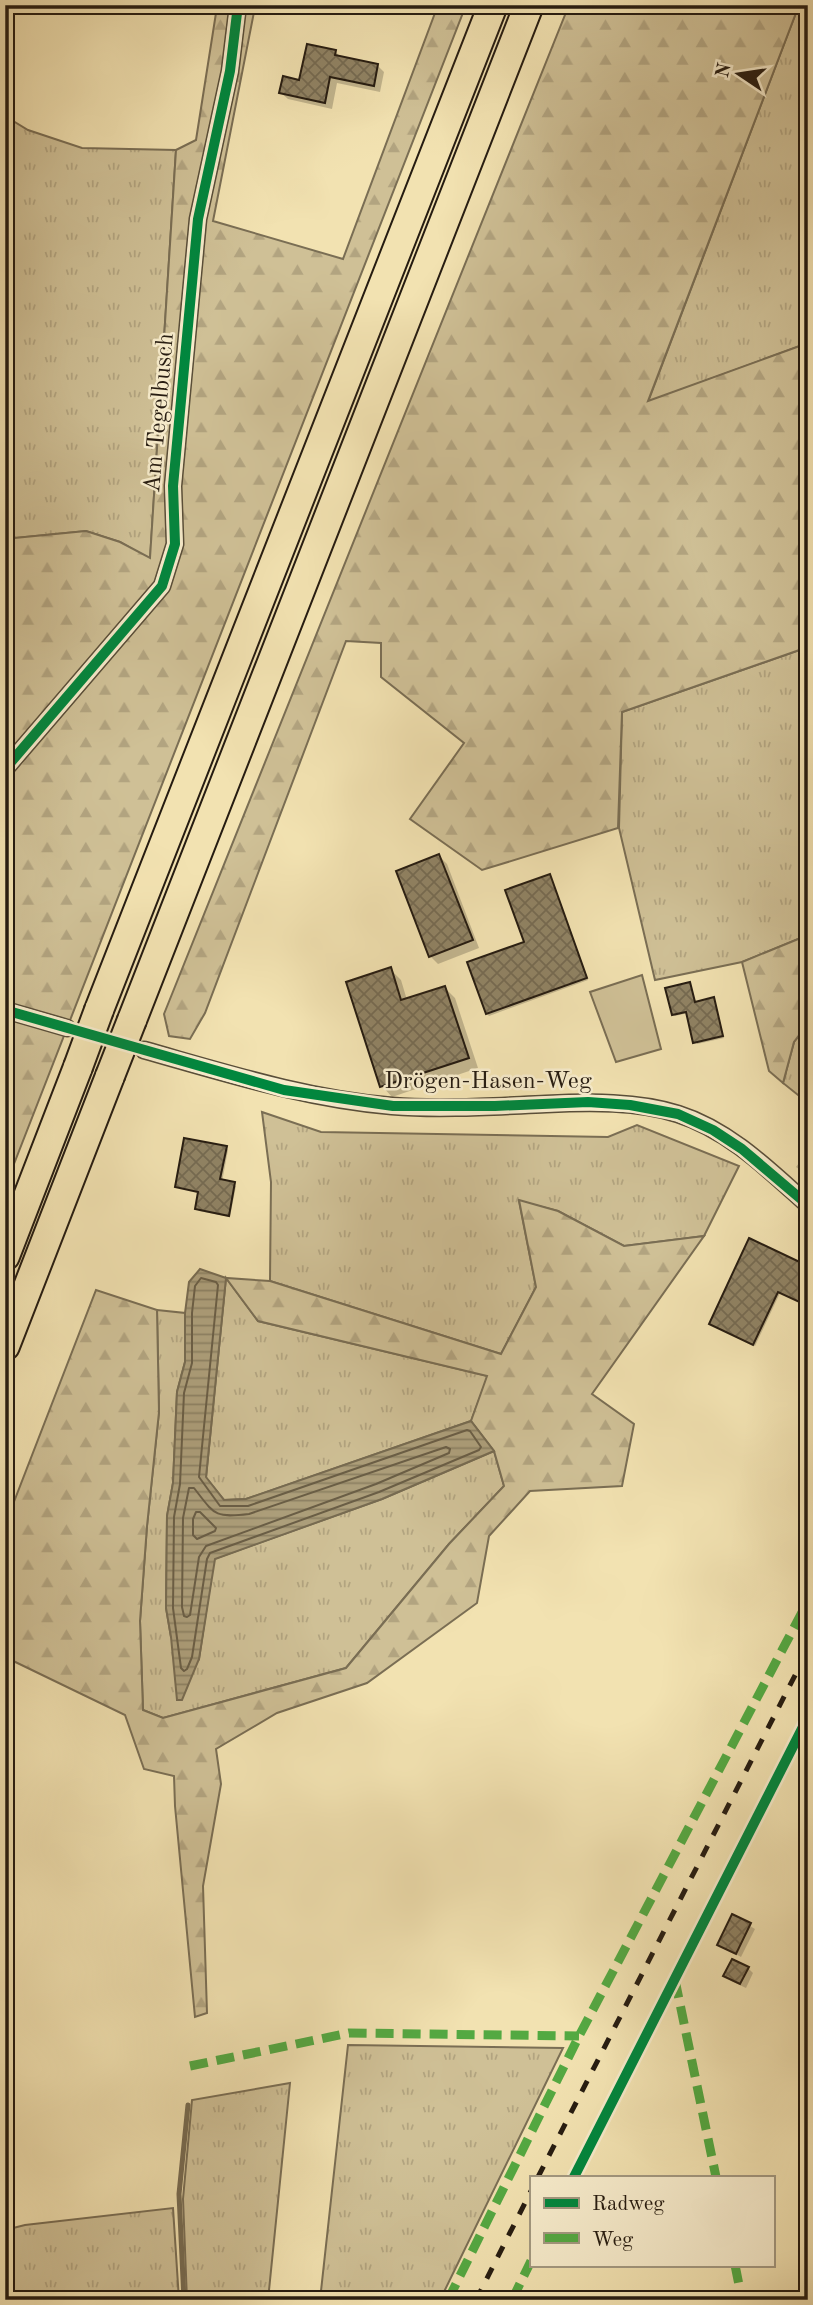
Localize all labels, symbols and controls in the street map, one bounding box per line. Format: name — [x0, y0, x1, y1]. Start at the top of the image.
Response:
north arrow — [704, 38, 774, 108]
text: N — [714, 61, 736, 80]
street label: Am Tegelbusch — [141, 332, 179, 494]
street label: Drögen-Hasen-Weg — [384, 1070, 592, 1094]
legend — [530, 2176, 774, 2266]
text: Radweg — [592, 2194, 665, 2215]
text: Weg — [592, 2230, 634, 2251]

